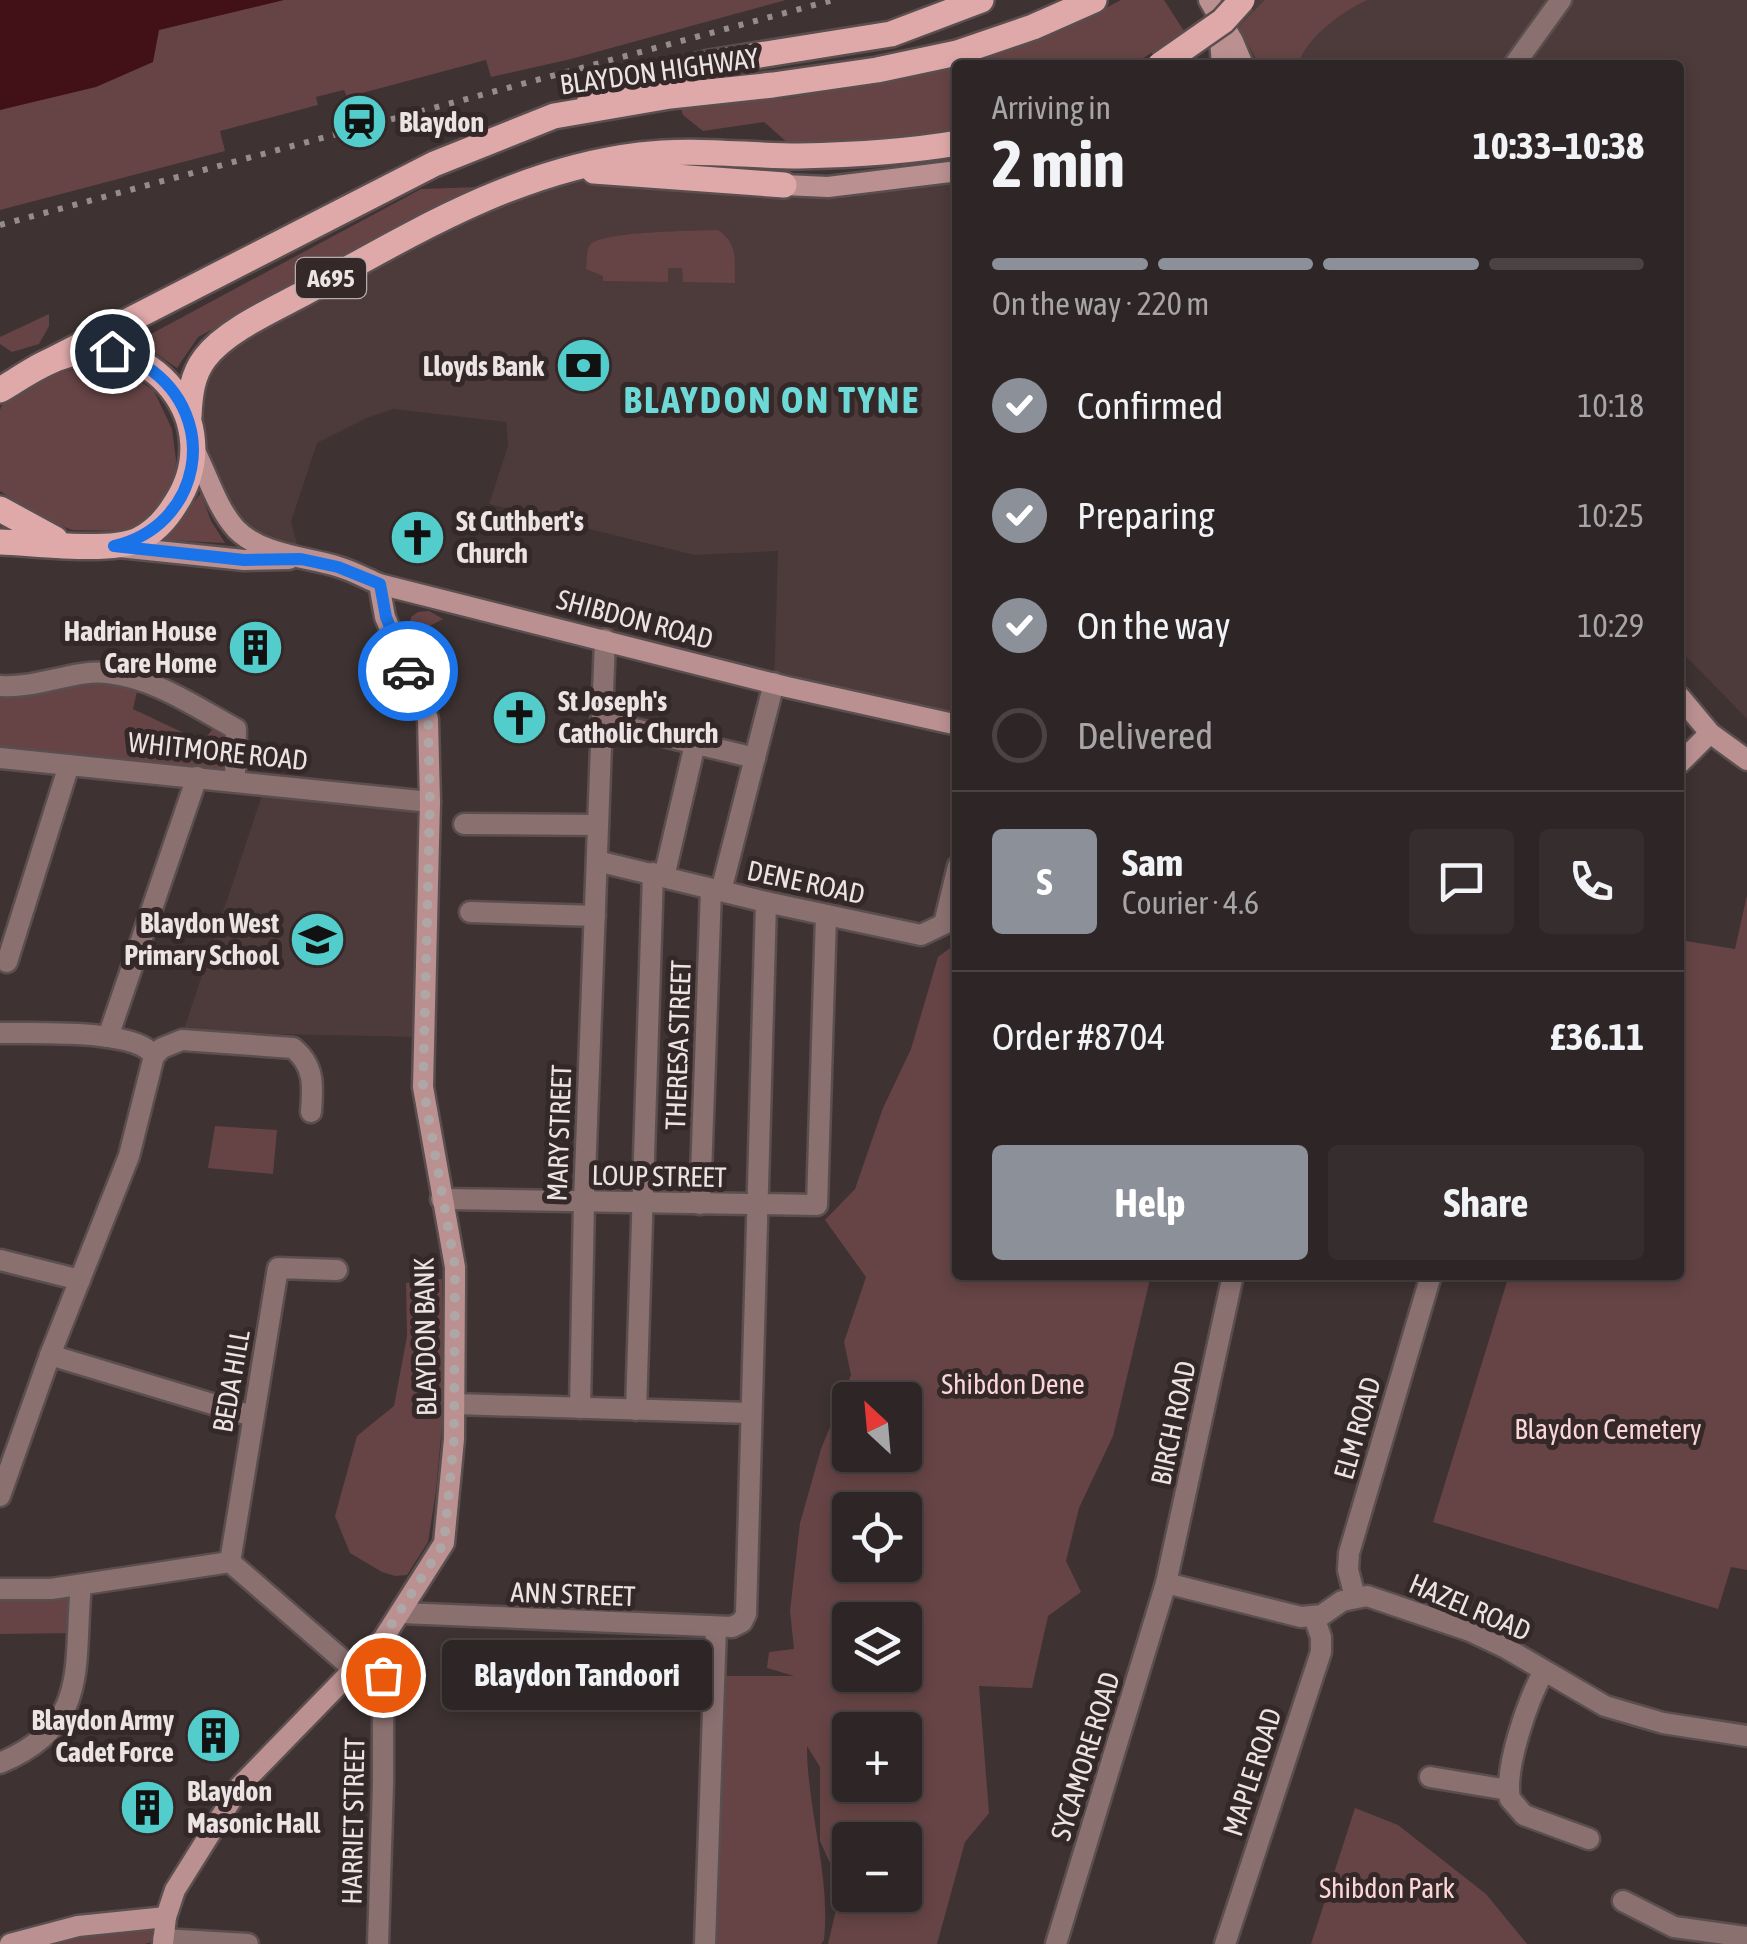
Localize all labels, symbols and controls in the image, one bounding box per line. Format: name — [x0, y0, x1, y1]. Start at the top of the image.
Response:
street label: BLAYDON HIGHWAY — [558, 41, 761, 101]
text: Arriving in — [992, 89, 1111, 126]
station icon: Blaydon — [330, 92, 390, 152]
place label: Blaydon — [399, 106, 484, 138]
text: 10:33–10:38 — [1473, 124, 1644, 167]
text: 2 min — [992, 126, 1125, 201]
road number: A695 — [296, 258, 366, 298]
text: On the way · 220 m — [992, 285, 1209, 322]
pin — [70, 309, 155, 394]
icon: home — [85, 324, 140, 379]
bank icon: Lloyds Bank — [553, 336, 613, 396]
place label: Lloyds Bank — [423, 350, 545, 382]
district label: BLAYDON ON TYNE — [624, 378, 920, 421]
icon: check — [992, 378, 1047, 433]
text: Confirmed — [1077, 384, 1223, 427]
text: 10:18 — [1578, 387, 1644, 424]
icon: check — [992, 488, 1047, 543]
text: Preparing — [1077, 494, 1215, 537]
text: 10:25 — [1578, 497, 1644, 534]
place label: St Cuthbert's Church — [456, 505, 584, 569]
church icon: St Cuthbert's Church — [387, 507, 447, 567]
street label: SHIBDON ROAD — [553, 583, 717, 655]
icon: check — [992, 598, 1047, 653]
text: On the way — [1077, 604, 1230, 647]
text: 10:29 — [1578, 607, 1644, 644]
place label: Hadrian House Care Home — [64, 615, 217, 679]
building icon: Hadrian House Care Home — [226, 617, 286, 677]
courier — [358, 621, 458, 721]
icon: car — [381, 644, 436, 699]
place label: St Joseph's Catholic Church — [558, 685, 718, 749]
church icon: St Joseph's Catholic Church — [489, 687, 549, 747]
text: Delivered — [1077, 714, 1213, 757]
street label: WHITMORE ROAD — [127, 726, 309, 776]
button: chat — [1409, 829, 1514, 934]
button: phone — [1539, 829, 1644, 934]
text: Sam — [1122, 841, 1183, 884]
street label: DENE ROAD — [744, 854, 868, 910]
text: S — [1037, 860, 1052, 903]
text: Courier · 4.6 — [1122, 884, 1259, 921]
place label: Blaydon West Primary School — [124, 907, 280, 971]
school or university icon: Blaydon West Primary School — [288, 909, 348, 969]
street label: THERESA STREET — [659, 960, 697, 1130]
text: Order #8704 — [992, 1015, 1165, 1058]
text: £36.11 — [1550, 1015, 1644, 1058]
street label: MARY STREET — [541, 1064, 577, 1202]
button: Help — [992, 1145, 1308, 1260]
button: Share — [1328, 1145, 1644, 1260]
street label: LOUP STREET — [591, 1159, 727, 1193]
street label: BLAYDON BANK — [408, 1257, 442, 1417]
street label: BEDA HILL — [206, 1327, 256, 1435]
street label: BIRCH ROAD — [1144, 1358, 1202, 1488]
park label: Shibdon Dene — [941, 1368, 1085, 1400]
street label: ELM ROAD — [1327, 1373, 1387, 1483]
north arrow — [832, 1382, 922, 1472]
map controls — [832, 1382, 922, 1912]
park label: Blaydon Cemetery — [1514, 1413, 1702, 1445]
button: locate — [832, 1492, 922, 1582]
street label: HAZEL ROAD — [1405, 1567, 1535, 1647]
street label: ANN STREET — [510, 1576, 636, 1612]
button: layers — [832, 1602, 922, 1692]
pin — [341, 1633, 426, 1718]
callout: Blaydon Tandoori — [443, 1640, 713, 1710]
icon: bag — [356, 1648, 411, 1703]
text: Blaydon Tandoori — [474, 1656, 680, 1693]
street label: SYCAMORE ROAD — [1044, 1668, 1126, 1844]
place label: Blaydon Army Cadet Force — [32, 1704, 174, 1768]
street label: MAPLE ROAD — [1216, 1704, 1288, 1840]
building icon: Blaydon Army Cadet Force — [183, 1706, 243, 1766]
button: + — [832, 1712, 922, 1802]
street label: HARRIET STREET — [336, 1737, 370, 1905]
place label: Blaydon Masonic Hall — [187, 1775, 321, 1839]
building icon: Blaydon Masonic Hall — [118, 1777, 178, 1837]
button: − — [832, 1822, 922, 1912]
park label: Shibdon Park — [1319, 1872, 1455, 1904]

